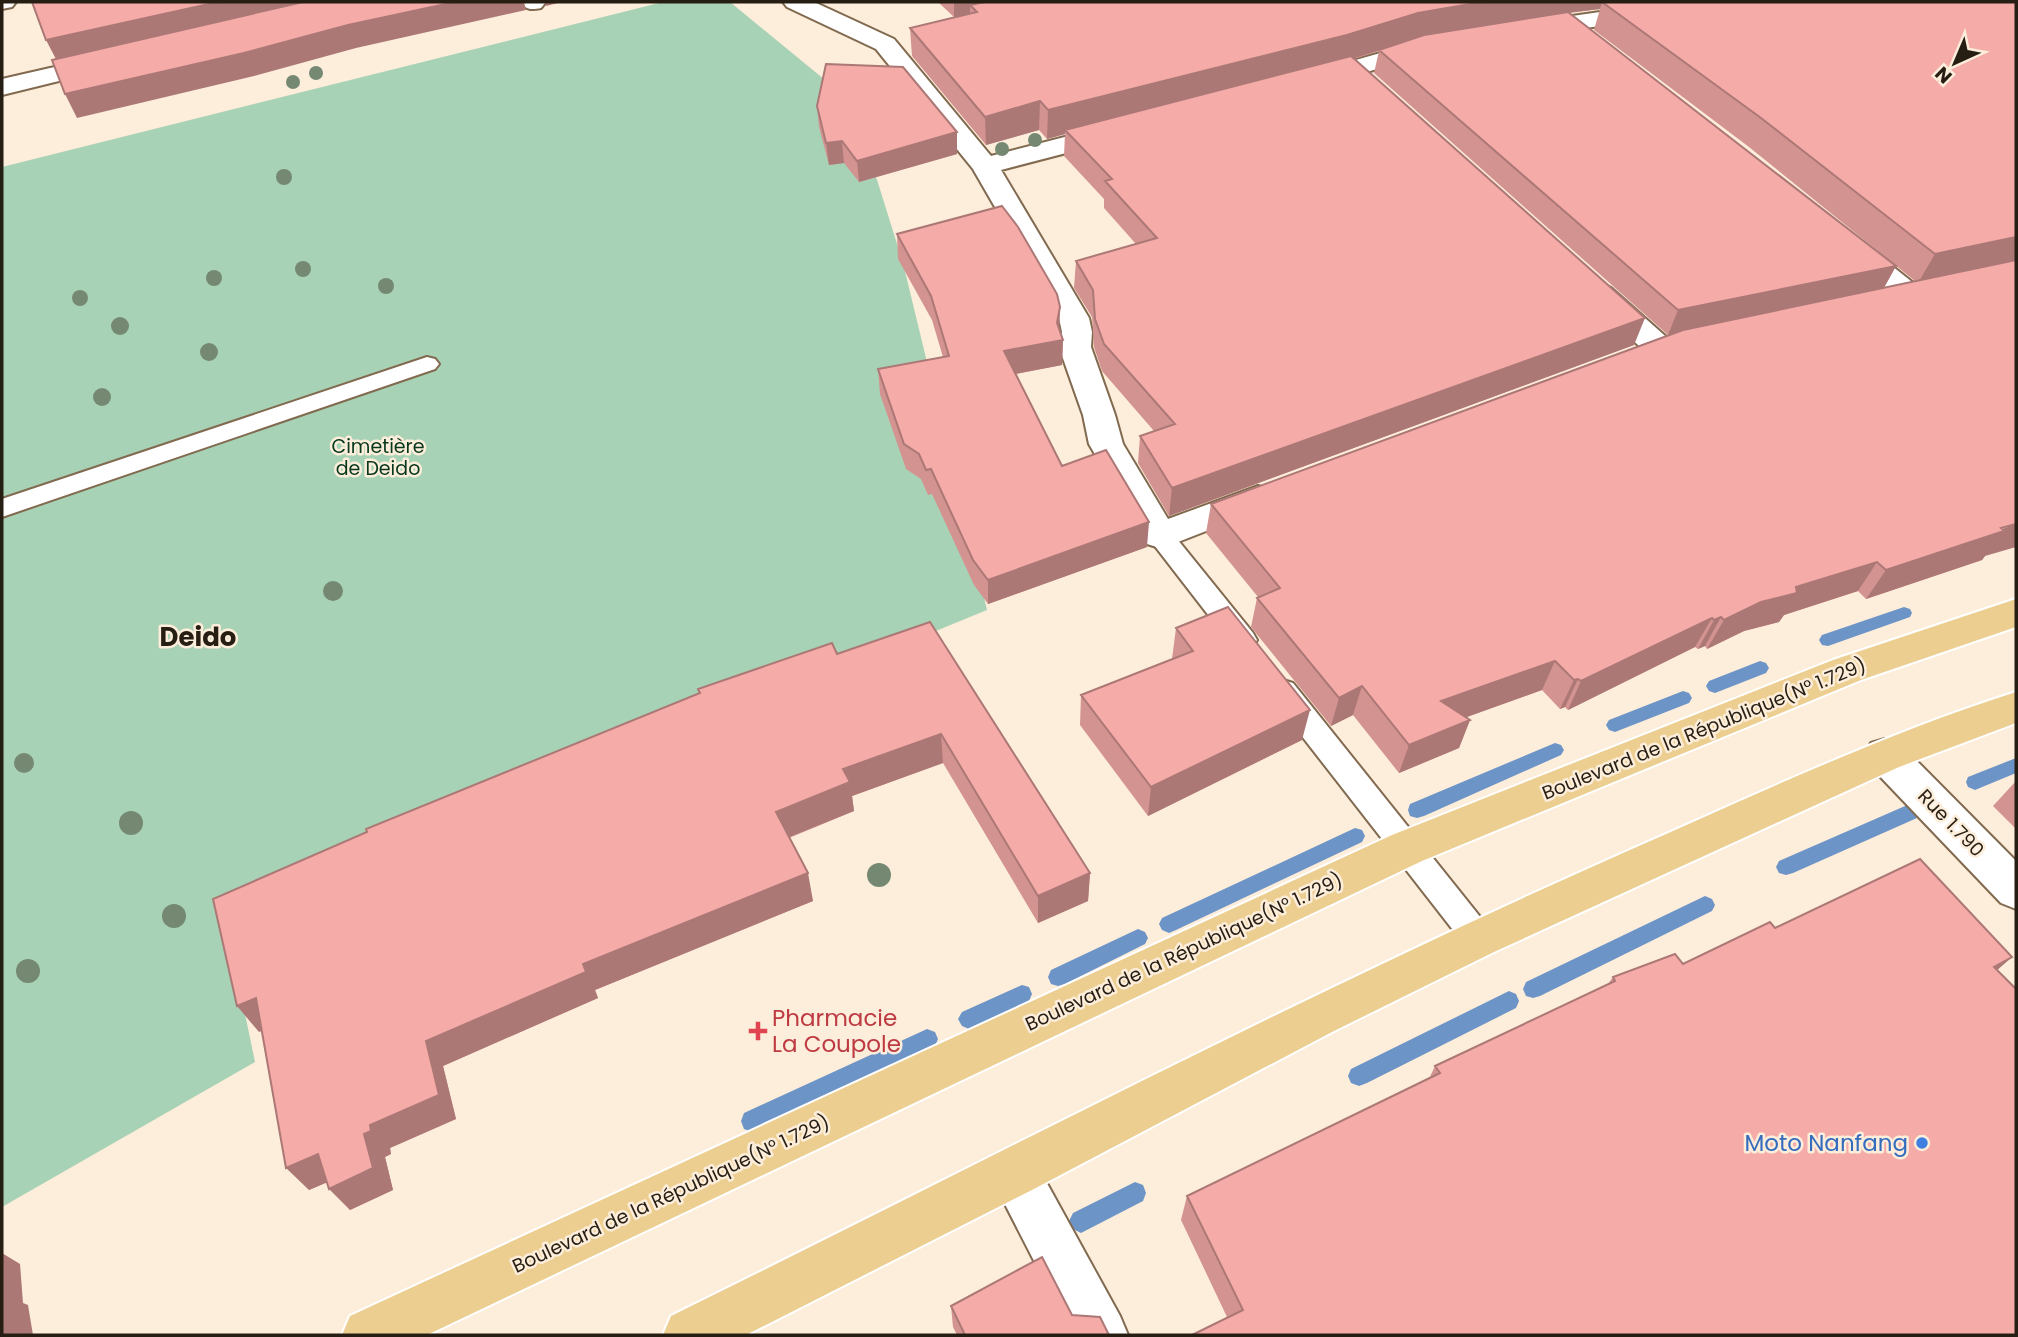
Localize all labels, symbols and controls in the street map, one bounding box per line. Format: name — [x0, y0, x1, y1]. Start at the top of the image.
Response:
north arrow — [1920, 28, 1990, 98]
text: N — [1929, 60, 1958, 90]
park label: Cimetière de Deido — [332, 433, 424, 482]
district label: Deido — [160, 619, 236, 655]
street label: Boulevard de la République(N° 1.729) — [1538, 651, 1870, 807]
street label: Rue 1.790 — [1912, 783, 1990, 863]
street label: Boulevard de la République(N° 1.729) — [1021, 866, 1347, 1038]
place label: Pharmacie La Coupole — [772, 1002, 901, 1060]
marker: Pharmacie La Coupole — [750, 1023, 766, 1039]
street label: Boulevard de la République(N° 1.729) — [508, 1108, 834, 1280]
place label: Moto Nanfang — [1744, 1127, 1908, 1159]
marker: Moto Nanfang — [1914, 1135, 1930, 1151]

